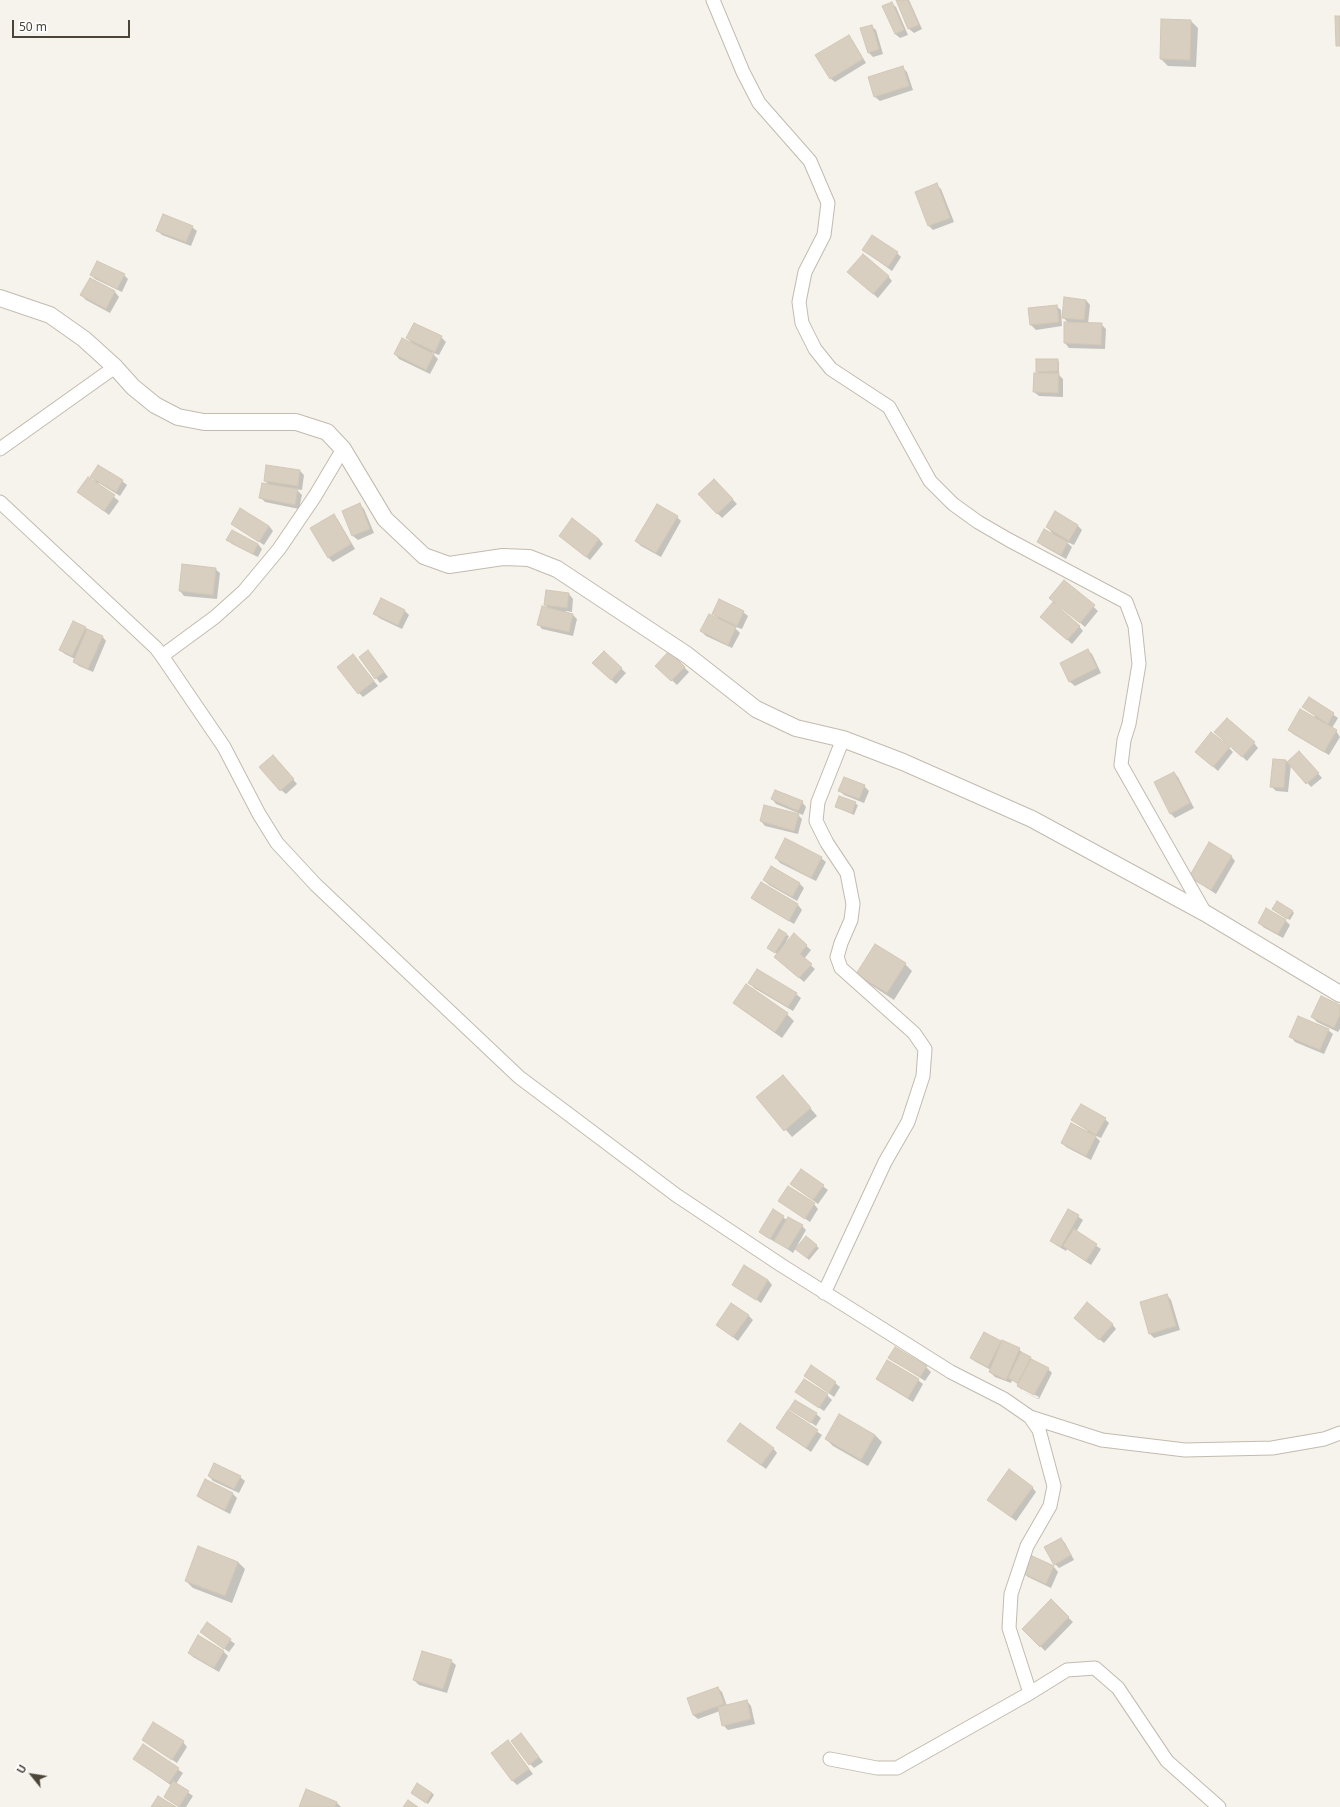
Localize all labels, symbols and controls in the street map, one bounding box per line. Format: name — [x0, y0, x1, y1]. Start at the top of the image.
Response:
scale bar — [14, 12, 132, 38]
text: 50 m — [19, 18, 47, 35]
north arrow — [12, 1755, 52, 1795]
text: U — [13, 1761, 30, 1776]

